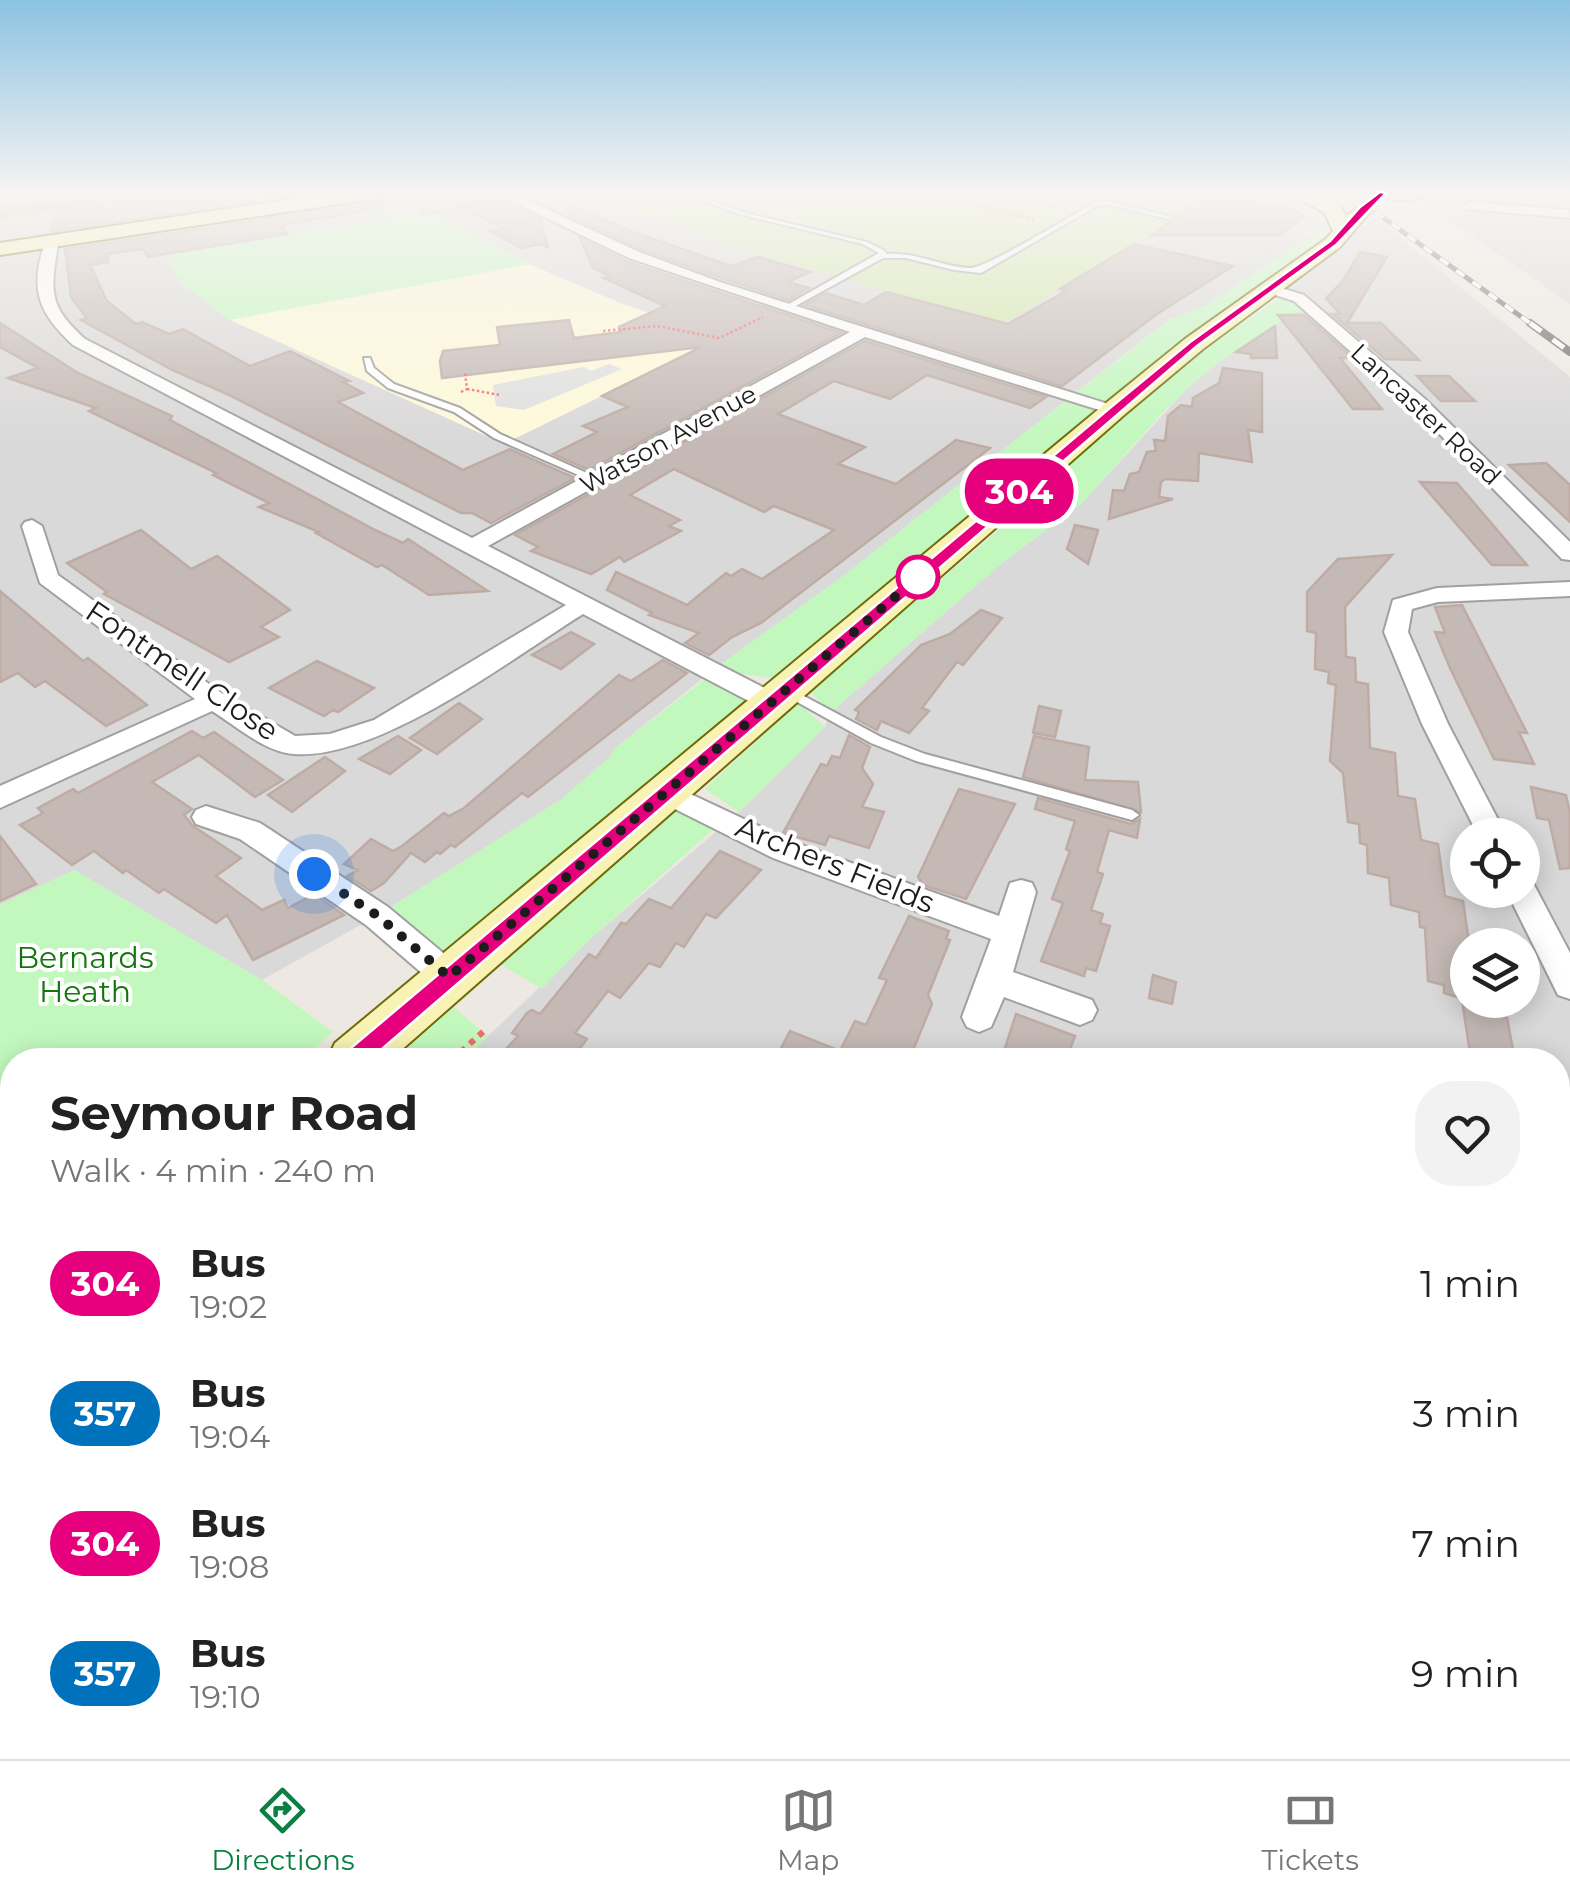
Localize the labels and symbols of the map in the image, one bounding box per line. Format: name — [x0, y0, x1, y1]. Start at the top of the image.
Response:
street label: Lancaster Road — [1345, 337, 1507, 491]
street label: Watson Avenue — [575, 378, 761, 500]
line badge: 304 — [962, 458, 1076, 524]
unlabelled marker — [897, 556, 939, 598]
street label: Fontmell Close — [79, 592, 286, 749]
street label: Archers Fields — [730, 808, 940, 921]
your location — [289, 849, 339, 899]
park label: Bernards Heath — [16, 939, 154, 1010]

